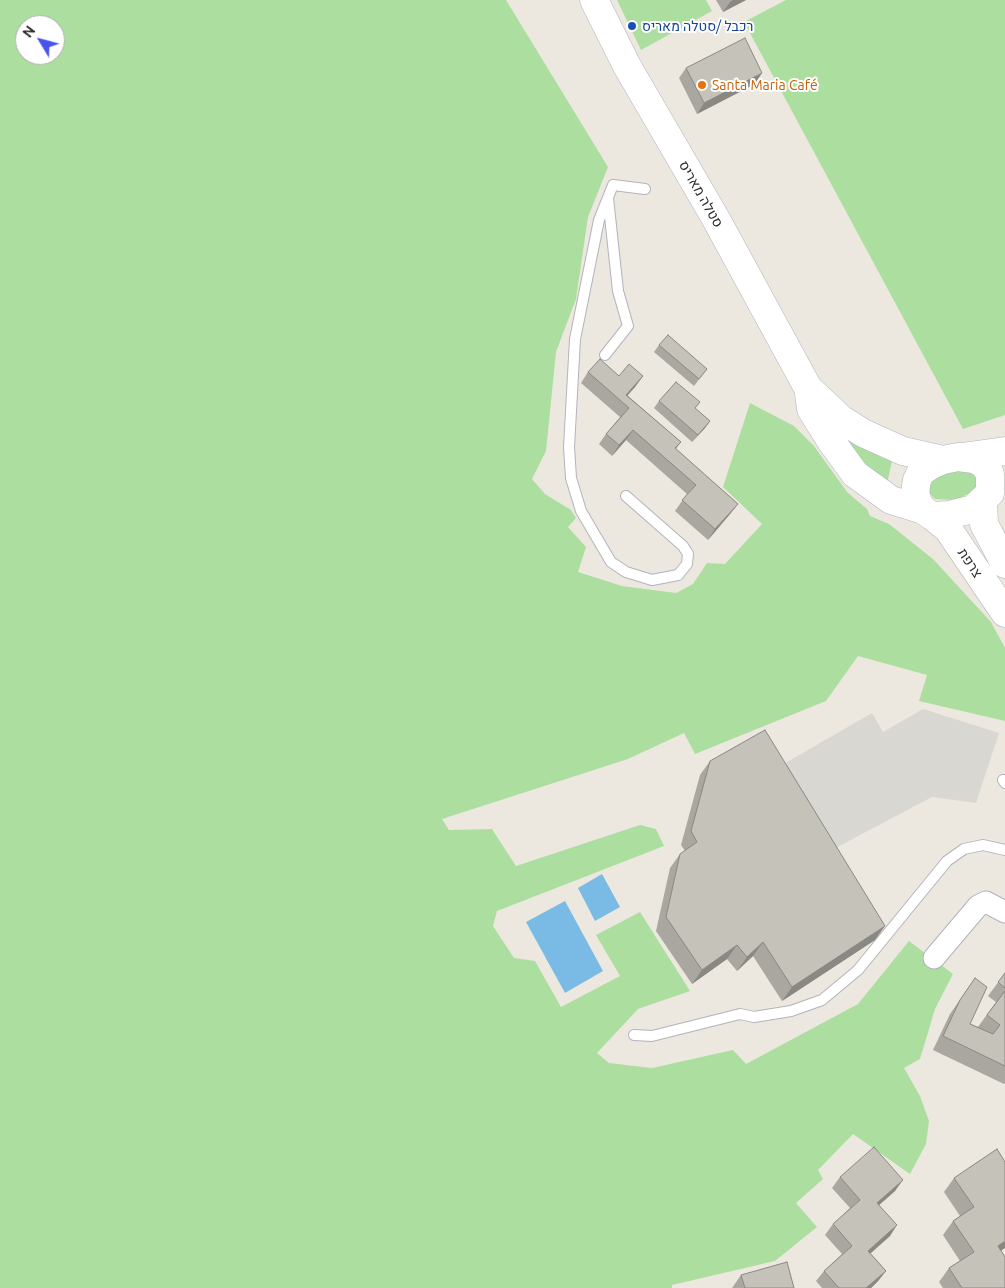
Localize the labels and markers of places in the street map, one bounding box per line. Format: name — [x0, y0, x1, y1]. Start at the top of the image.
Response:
place label: רכבל /סטלה מאריס — [642, 18, 753, 34]
marker: רכבל /סטלה מאריס — [626, 20, 638, 32]
place label: Santa Maria Café — [712, 77, 818, 93]
marker: Santa Maria Café — [696, 79, 708, 91]

